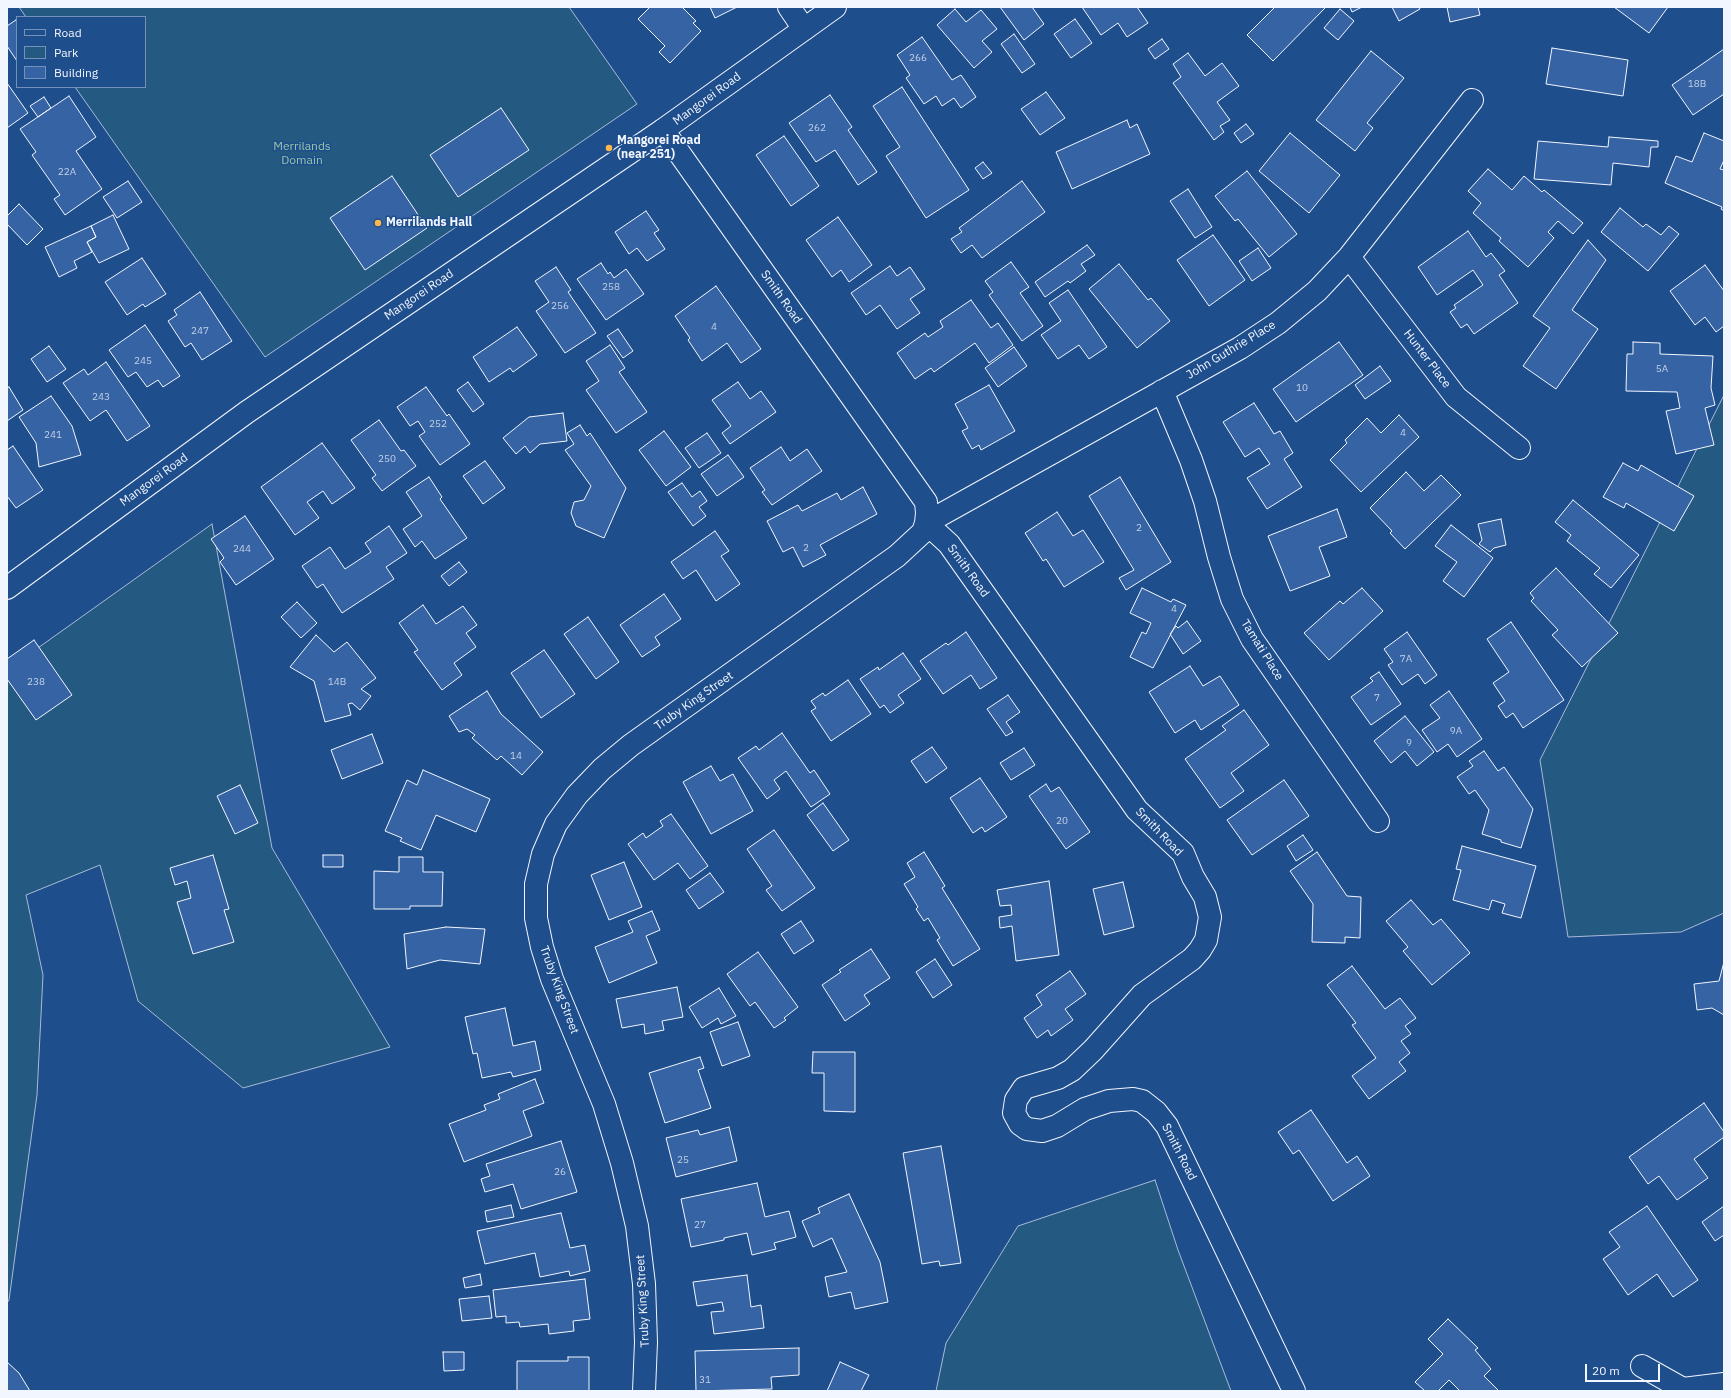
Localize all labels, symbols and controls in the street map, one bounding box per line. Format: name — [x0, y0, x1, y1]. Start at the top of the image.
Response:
legend — [16, 16, 146, 88]
text: Road — [54, 25, 82, 40]
text: Park — [54, 45, 78, 60]
house number: 266 — [909, 52, 927, 64]
text: Building — [54, 65, 98, 80]
street label: Mangorei Road — [670, 70, 744, 128]
house number: 18B — [1688, 78, 1706, 90]
house number: 262 — [808, 122, 826, 134]
place label: Mangorei Road (near 251) — [617, 134, 701, 162]
park label: Merrilands Domain — [273, 140, 331, 168]
marker: Mangorei Road (near 251) — [604, 143, 614, 153]
house number: 22A — [58, 166, 76, 178]
place label: Merrilands Hall — [386, 216, 472, 230]
marker: Merrilands Hall — [373, 218, 383, 228]
street label: Mangorei Road — [382, 267, 456, 323]
street label: Smith Road — [757, 268, 805, 326]
house number: 258 — [602, 281, 620, 293]
house number: 256 — [551, 300, 569, 312]
street label: John Guthrie Place — [1184, 318, 1278, 382]
house number: 4 — [711, 321, 717, 333]
house number: 247 — [191, 325, 209, 337]
street label: Hunter Place — [1400, 327, 1454, 391]
house number: 245 — [134, 355, 152, 367]
house number: 5A — [1656, 363, 1668, 375]
house number: 10 — [1296, 382, 1308, 394]
house number: 243 — [92, 391, 110, 403]
house number: 252 — [429, 418, 447, 430]
house number: 4 — [1400, 427, 1406, 439]
house number: 241 — [44, 429, 62, 441]
street label: Mangorei Road — [117, 451, 191, 509]
house number: 250 — [378, 453, 396, 465]
house number: 2 — [1136, 522, 1142, 534]
house number: 2 — [803, 542, 809, 554]
street label: Smith Road — [944, 542, 992, 600]
house number: 244 — [233, 543, 251, 555]
house number: 4 — [1171, 603, 1177, 615]
street label: Tamati Place — [1238, 617, 1286, 683]
house number: 7A — [1400, 653, 1412, 665]
street label: Truby King Street — [652, 668, 736, 734]
house number: 238 — [27, 676, 45, 688]
house number: 14B — [328, 676, 346, 688]
house number: 7 — [1374, 692, 1380, 704]
house number: 9A — [1450, 725, 1462, 737]
house number: 9 — [1406, 737, 1412, 749]
house number: 14 — [510, 750, 522, 762]
street label: Smith Road — [1132, 805, 1186, 859]
house number: 20 — [1056, 815, 1068, 827]
street label: Truby King Street — [536, 944, 582, 1036]
street label: Smith Road — [1159, 1121, 1199, 1183]
house number: 25 — [677, 1154, 689, 1166]
house number: 26 — [554, 1166, 566, 1178]
house number: 27 — [694, 1219, 706, 1231]
street label: Truby King Street — [633, 1254, 653, 1348]
scale bar — [1587, 1356, 1662, 1382]
text: 20 m — [1592, 1363, 1620, 1378]
house number: 31 — [699, 1374, 711, 1386]

